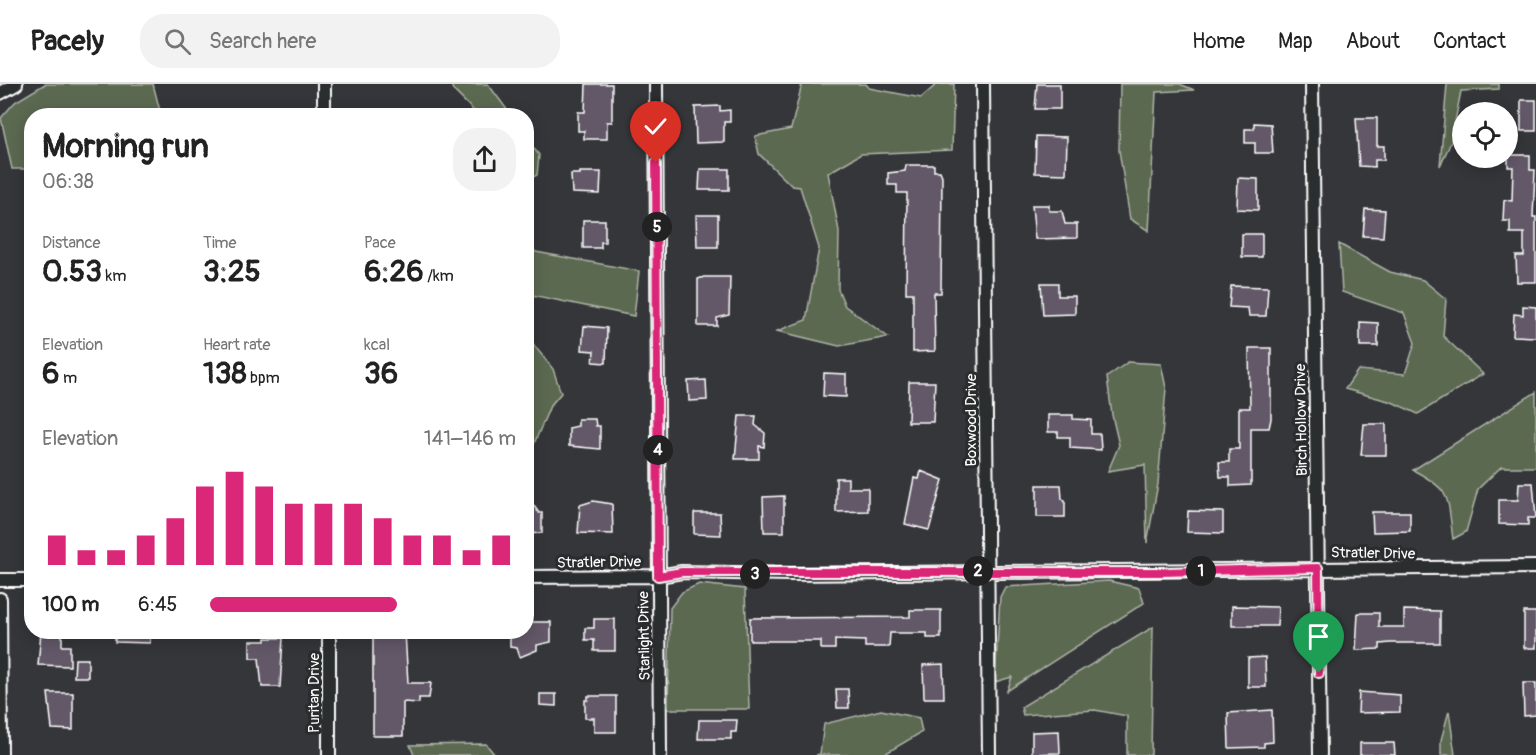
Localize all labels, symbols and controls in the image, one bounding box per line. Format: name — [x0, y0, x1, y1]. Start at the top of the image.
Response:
search box — [140, 14, 560, 68]
text: Pacely — [30, 24, 104, 59]
icon: search — [161, 25, 194, 58]
text: Search here — [209, 27, 316, 55]
text: Home — [1192, 28, 1245, 55]
text: Map — [1278, 28, 1313, 55]
text: About — [1346, 28, 1400, 55]
text: Contact — [1433, 28, 1506, 55]
pin — [630, 101, 681, 163]
map controls — [1452, 102, 1518, 168]
button: locate — [1452, 102, 1518, 168]
icon: check — [639, 110, 672, 143]
text: Morning run — [42, 126, 209, 167]
button: share — [453, 128, 516, 191]
text: 06:38 — [42, 169, 94, 194]
pin: 5 — [642, 212, 672, 242]
text: 5 — [653, 217, 661, 237]
text: Distance — [42, 233, 101, 253]
text: Time — [203, 233, 236, 253]
text: Pace — [364, 233, 396, 253]
text: 0.53 — [42, 253, 102, 290]
text: 3:25 — [203, 253, 261, 290]
text: 6:26 — [364, 253, 424, 290]
text: km — [102, 266, 126, 286]
text: /km — [424, 266, 454, 286]
text: Elevation — [42, 335, 103, 355]
text: Heart rate — [203, 335, 270, 355]
text: kcal — [364, 335, 390, 355]
text: 6 — [42, 355, 59, 392]
text: 138 — [203, 355, 247, 392]
text: 36 — [364, 355, 398, 392]
street label: Birch Hollow Drive — [1291, 363, 1312, 476]
text: m — [59, 368, 77, 388]
text: bpm — [247, 368, 280, 388]
street label: Boxwood Drive — [962, 373, 981, 466]
text: Elevation — [42, 426, 118, 451]
text: 141–146 m — [424, 426, 516, 451]
pin: 4 — [643, 435, 673, 465]
text: 4 — [653, 440, 663, 460]
street label: Stratler Drive — [1331, 543, 1416, 564]
street label: Stratler Drive — [557, 552, 642, 573]
pin: 2 — [963, 556, 993, 586]
pin: 1 — [1186, 556, 1216, 586]
pin: 3 — [740, 559, 770, 589]
text: 2 — [974, 561, 982, 581]
text: 1 — [1198, 561, 1204, 581]
text: 3 — [751, 564, 759, 584]
street label: Starlight Drive — [634, 591, 655, 681]
text: 100 m — [42, 592, 99, 617]
text: 6:45 — [138, 592, 177, 617]
pin — [1293, 611, 1344, 673]
icon: arrive — [1302, 620, 1335, 653]
street label: Puritan Drive — [305, 652, 324, 733]

